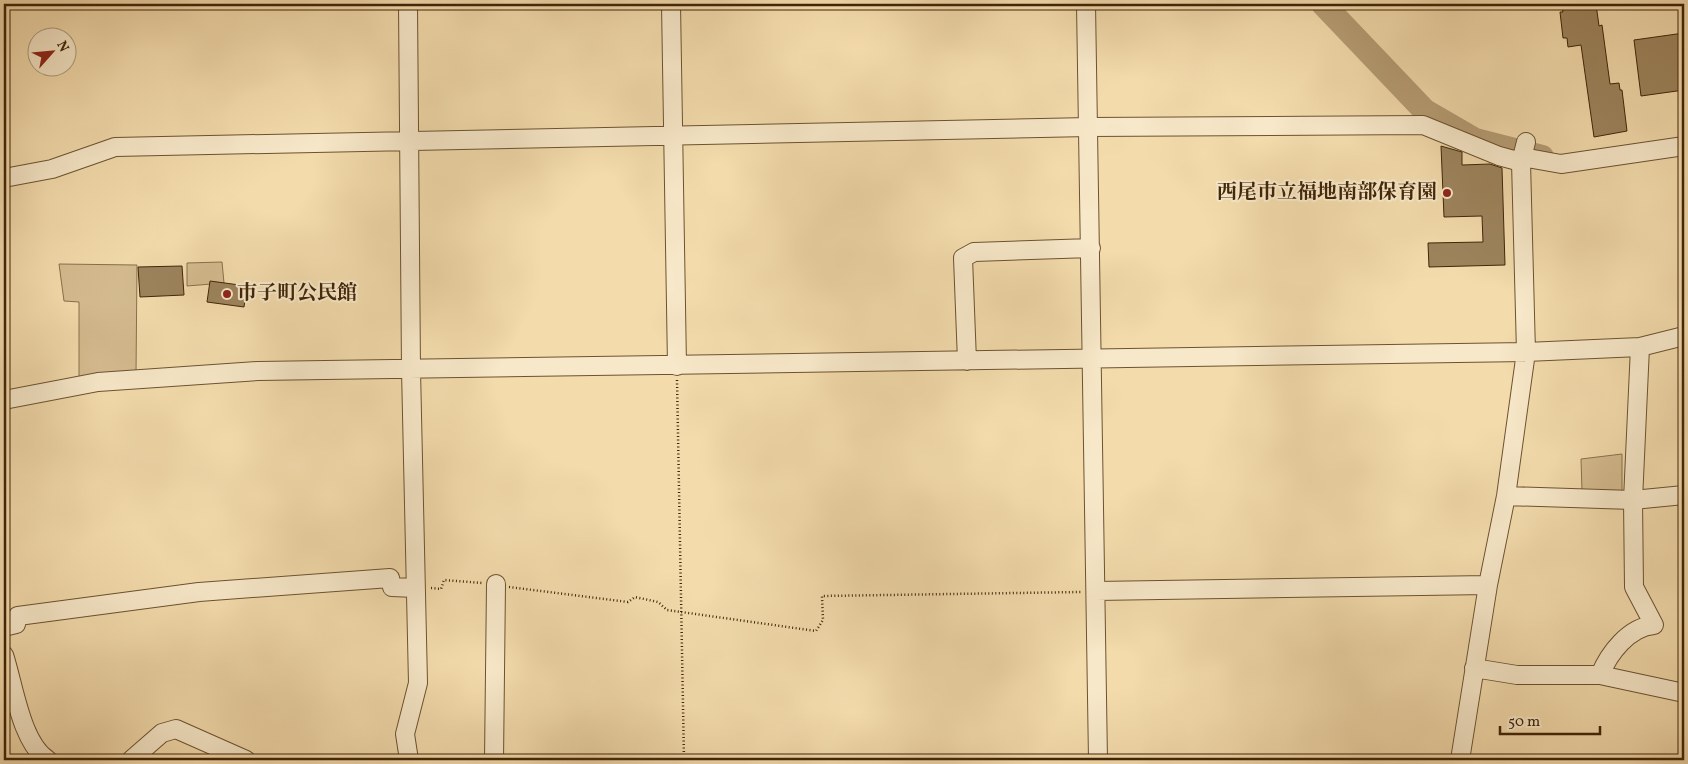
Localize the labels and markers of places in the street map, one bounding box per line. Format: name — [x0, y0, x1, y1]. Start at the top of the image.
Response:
place label: 西尾市立福地南部保育園 — [1217, 179, 1437, 207]
marker: 西尾市立福地南部保育園 — [1441, 187, 1453, 199]
place label: 市子町公民館 — [237, 280, 357, 308]
marker: 市子町公民館 — [221, 288, 233, 300]

